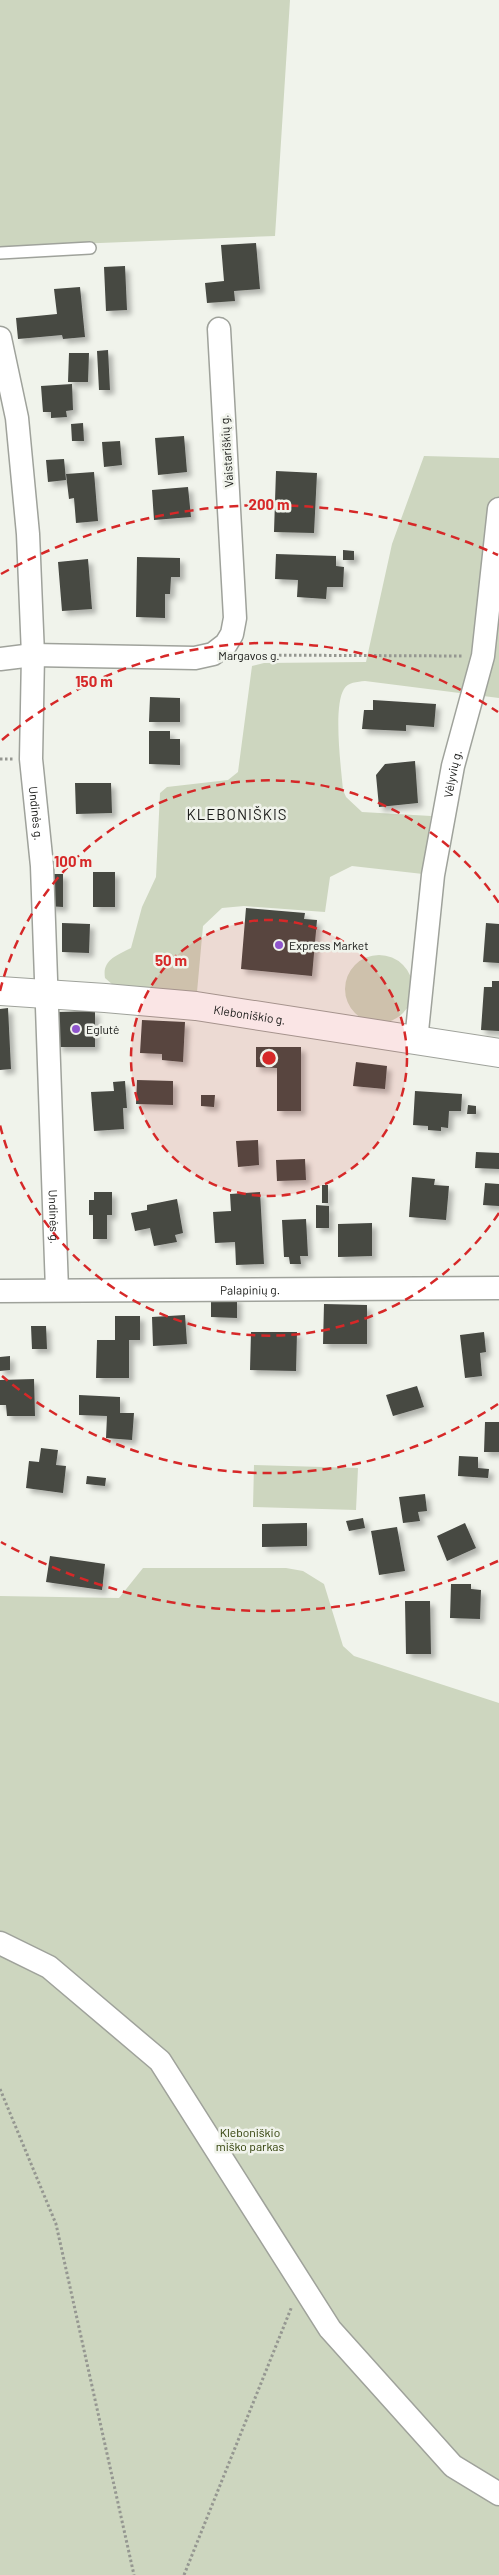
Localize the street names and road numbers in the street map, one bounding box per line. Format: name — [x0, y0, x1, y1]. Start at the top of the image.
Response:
street label: Vaistariškių g. — [216, 414, 236, 488]
street label: Margavos g. — [218, 648, 280, 662]
street label: Vėlyvių g. — [440, 748, 464, 799]
street label: Undinės g. — [27, 785, 46, 841]
street label: Kleboniškio g. — [213, 1002, 287, 1027]
street label: Undinės g. — [46, 1189, 62, 1244]
street label: Palapinių g. — [220, 1282, 280, 1297]

